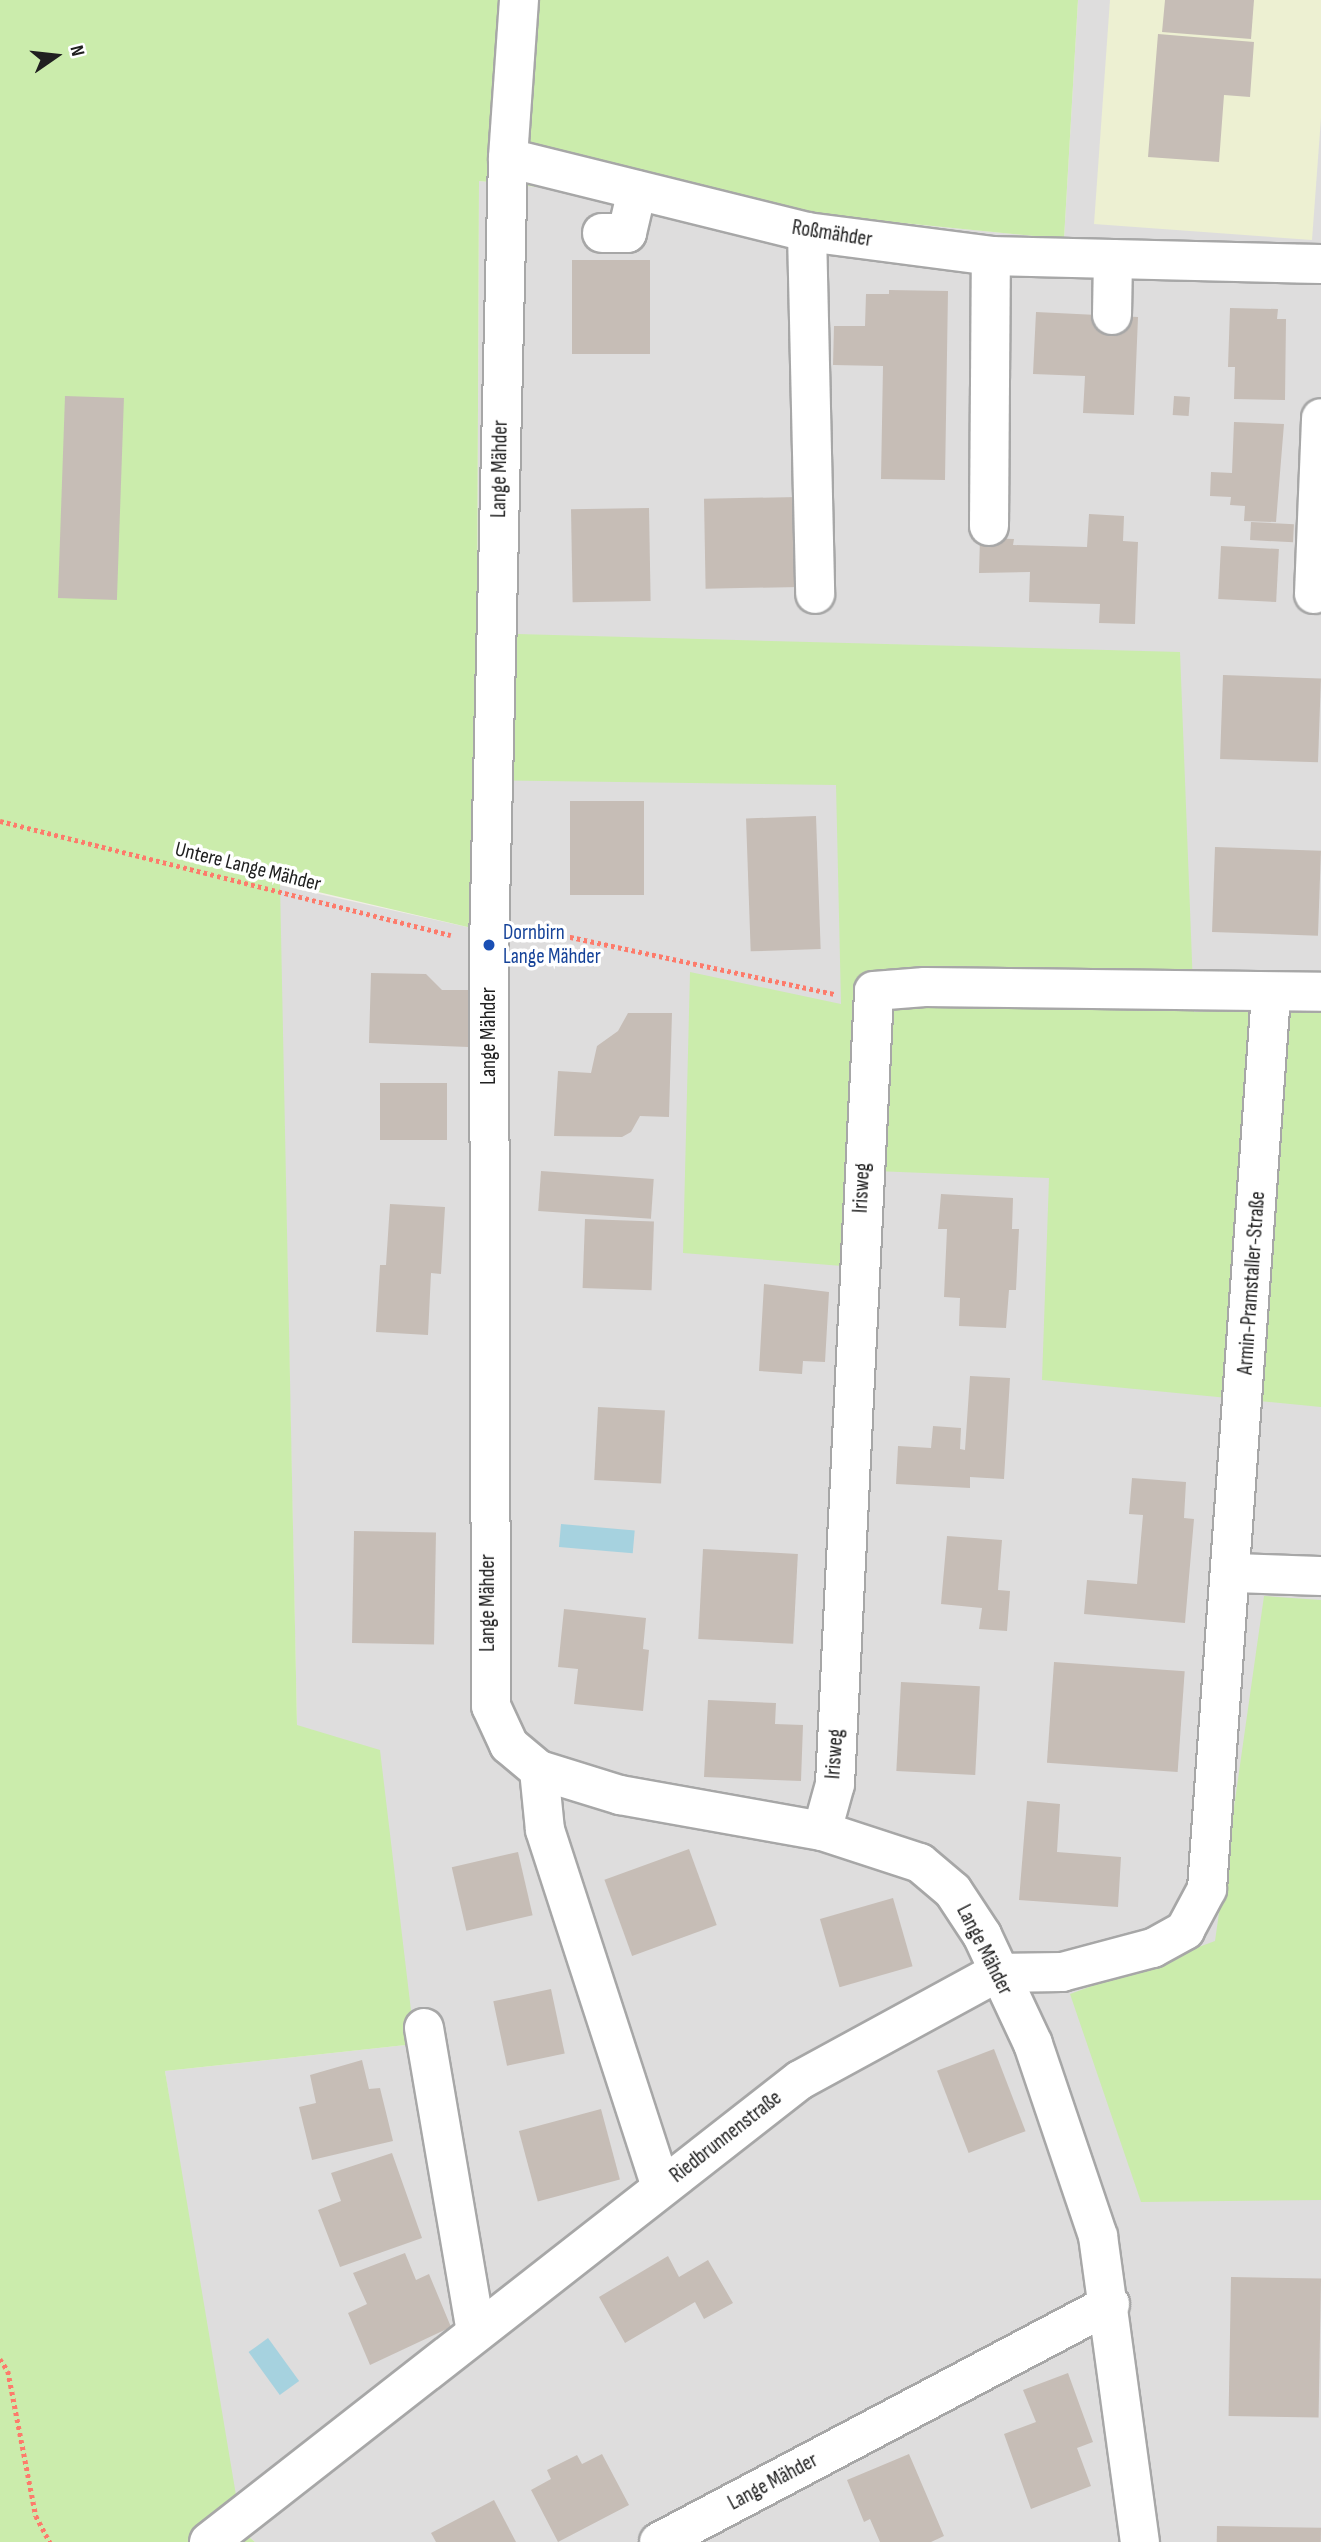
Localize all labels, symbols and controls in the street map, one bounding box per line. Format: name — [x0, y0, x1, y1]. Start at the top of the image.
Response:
north arrow — [21, 21, 91, 91]
text: N — [64, 43, 89, 59]
street label: Roßmähder — [790, 215, 874, 253]
street label: Lange Mähder — [487, 420, 513, 518]
street label: Untere Lange Mähder — [172, 837, 324, 897]
place label: Dornbirn Lange Mähder — [503, 920, 601, 970]
marker: Dornbirn Lange Mähder — [481, 937, 497, 953]
street label: Lange Mähder — [476, 987, 502, 1085]
street label: Irisweg — [848, 1162, 876, 1214]
street label: Armin-Pramstaller-Straße — [1233, 1190, 1271, 1376]
street label: Lange Mähder — [475, 1554, 501, 1652]
street label: Irisweg — [821, 1728, 849, 1780]
street label: Lange Mähder — [951, 1901, 1017, 1999]
street label: Riedbrunnenstraße — [665, 2086, 787, 2188]
street label: Lange Mähder — [724, 2448, 822, 2516]

